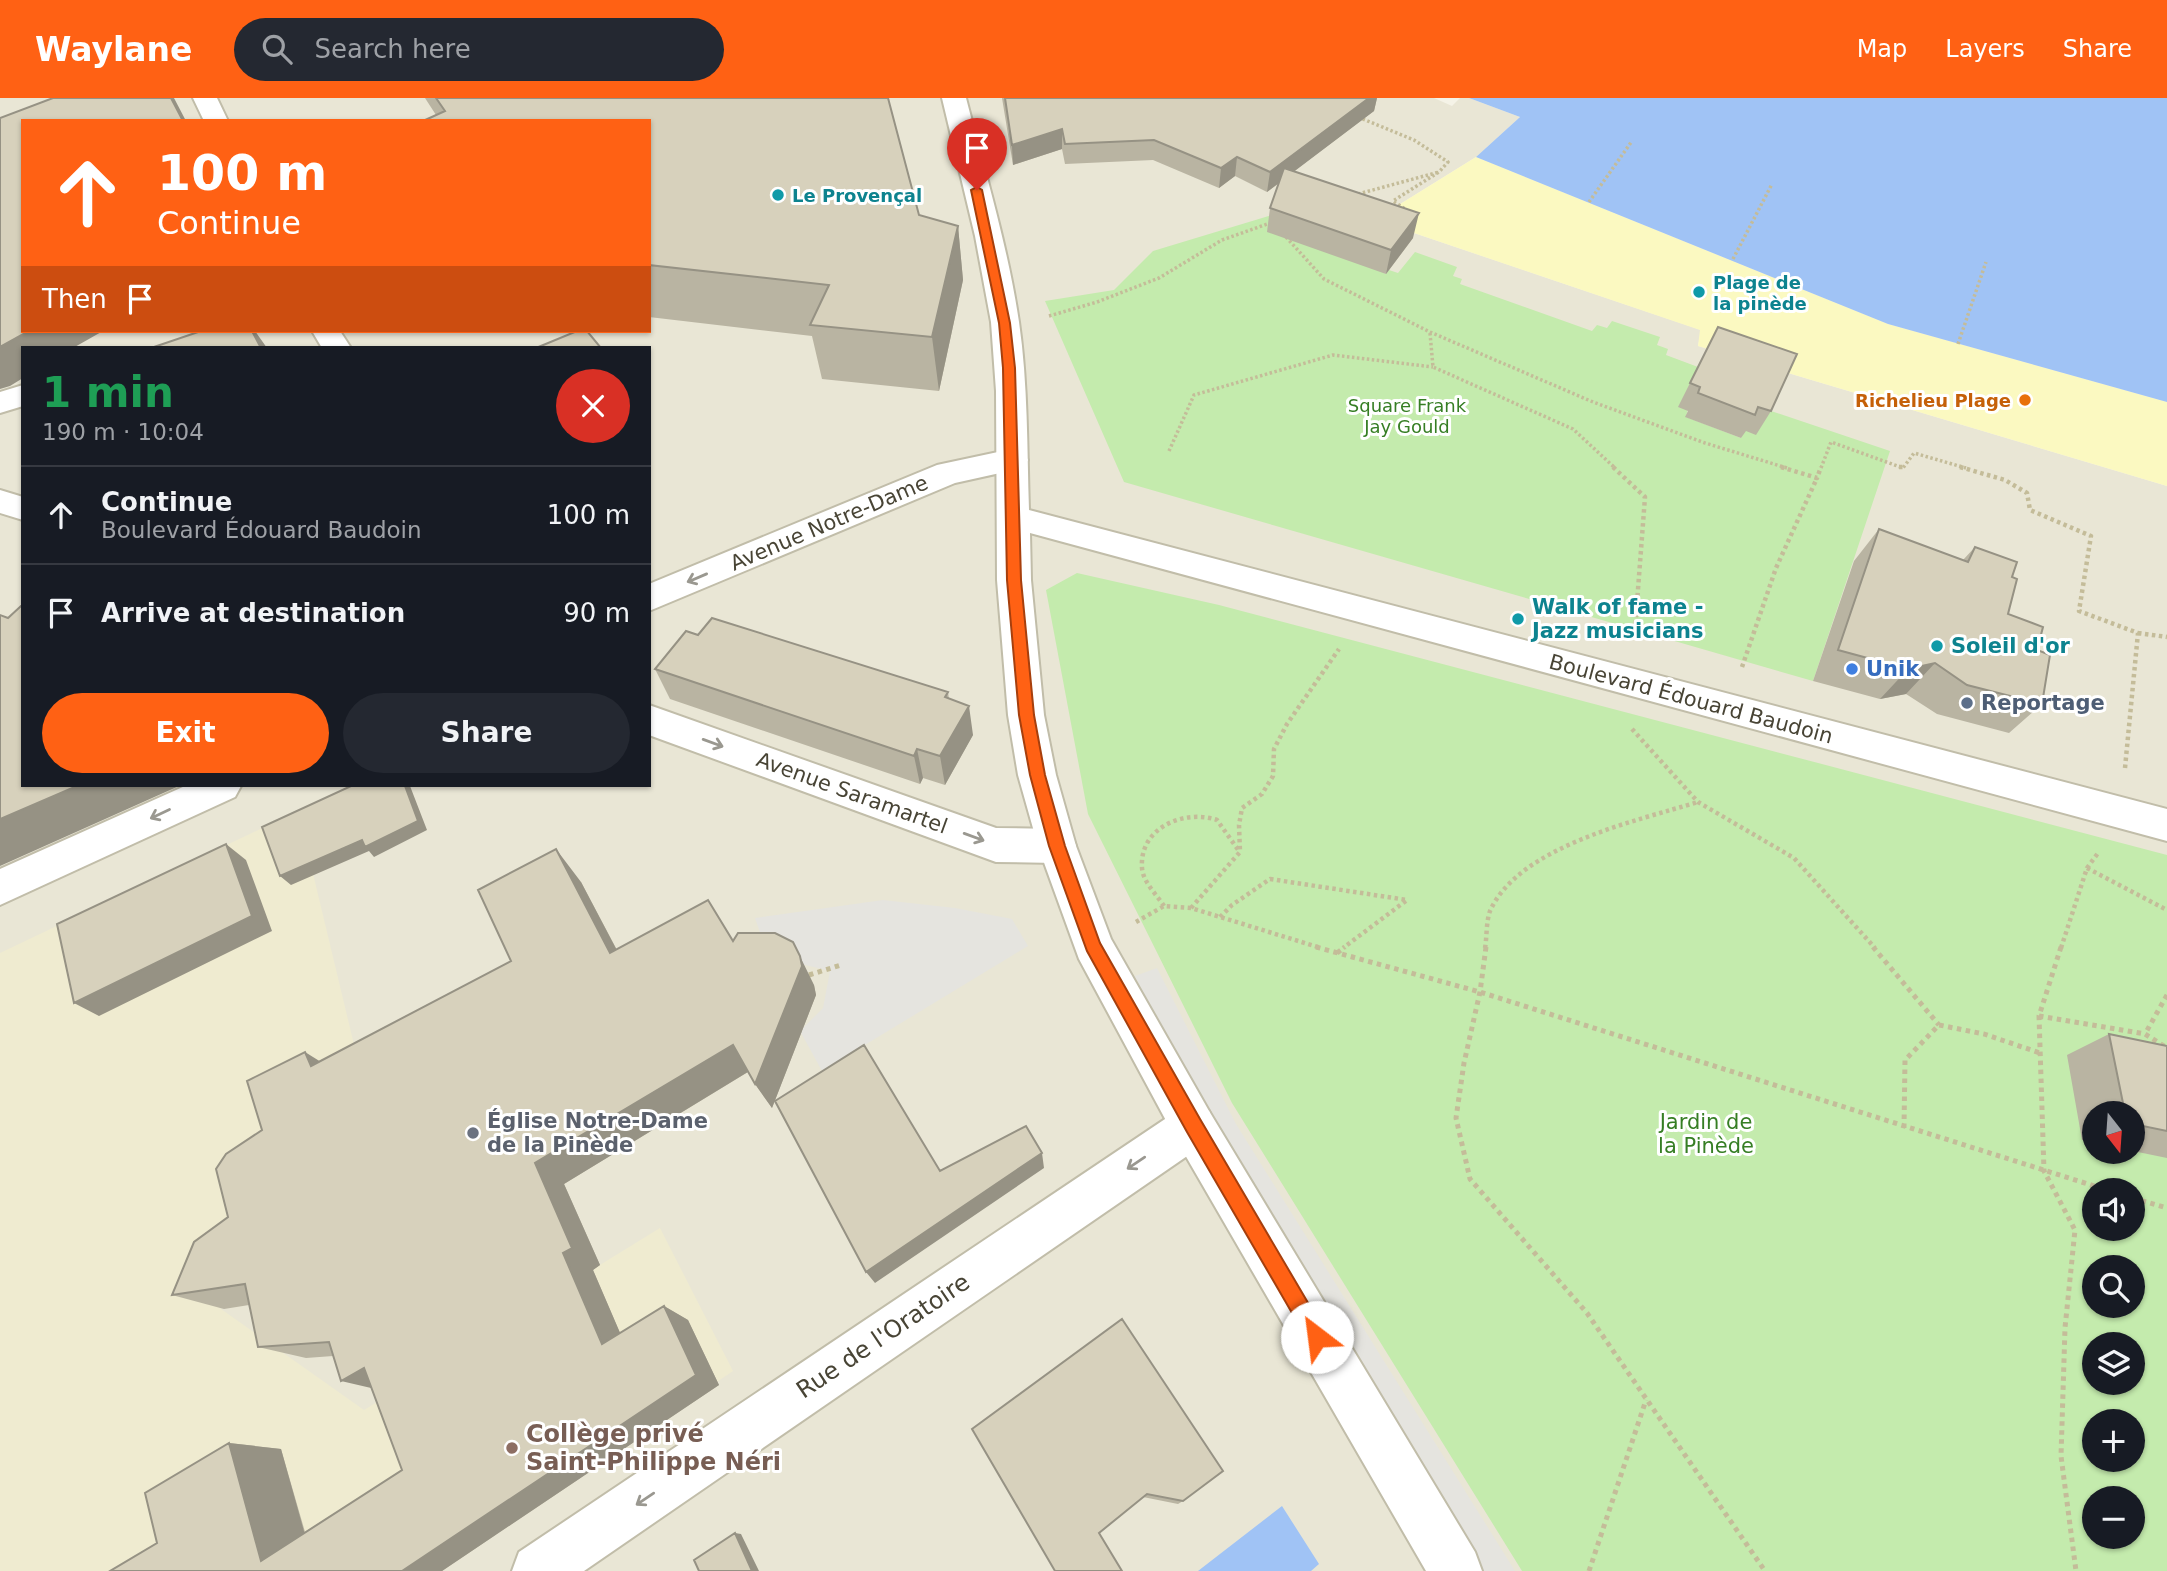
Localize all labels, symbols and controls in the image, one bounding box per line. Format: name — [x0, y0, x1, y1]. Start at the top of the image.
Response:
search box — [234, 18, 724, 81]
text: Waylane — [35, 30, 192, 69]
icon: search — [258, 30, 296, 68]
text: Search here — [314, 34, 471, 64]
text: Map — [1857, 35, 1907, 63]
text: Layers — [1945, 35, 2025, 63]
text: Share — [2063, 35, 2132, 63]
pin — [947, 118, 1007, 190]
icon: arrive — [958, 129, 996, 167]
text: 100 m — [157, 145, 327, 202]
icon: ahead — [42, 147, 133, 238]
place label: Le Provençal — [792, 185, 922, 206]
marker: Le Provençal — [770, 187, 786, 203]
text: Continue — [157, 204, 301, 242]
place label: Plage de la pinède — [1713, 272, 1807, 314]
icon: arrive — [121, 280, 159, 318]
text: Then — [42, 284, 107, 314]
marker: Plage de la pinède — [1691, 284, 1707, 300]
text: 1 min — [42, 368, 174, 417]
button: close — [556, 369, 630, 443]
place label: Richelieu Plage — [1855, 390, 2011, 411]
marker: Richelieu Plage — [2017, 392, 2033, 408]
park label: Square Frank Jay Gould — [1348, 395, 1467, 437]
text: 190 m · 10:04 — [42, 419, 204, 445]
street label: Avenue Notre-Dame — [726, 470, 932, 576]
text: Continue — [101, 487, 232, 517]
icon: ahead — [42, 496, 80, 534]
text: 100 m — [547, 500, 630, 530]
text: Boulevard Édouard Baudoin — [101, 517, 422, 543]
one-way arrow — [686, 572, 708, 585]
icon: arrive — [42, 594, 80, 632]
place label: Walk of fame - Jazz musicians — [1530, 595, 1704, 643]
text: Arrive at destination — [101, 598, 405, 628]
text: 90 m — [563, 598, 630, 628]
marker: Walk of fame - Jazz musicians — [1510, 611, 1526, 627]
place label: Soleil d'or — [1951, 634, 2071, 658]
marker: Soleil d'or — [1929, 638, 1945, 654]
street label: Boulevard Édouard Baudoin — [1547, 649, 1836, 748]
place label: Unik — [1866, 657, 1920, 681]
marker: Unik — [1844, 661, 1860, 677]
place label: Reportage — [1981, 691, 2105, 715]
button: Exit — [42, 693, 329, 773]
button: Share — [343, 693, 630, 773]
marker: Reportage — [1959, 695, 1975, 711]
one-way arrow — [702, 738, 724, 750]
street label: Avenue Saramartel — [753, 747, 951, 839]
one-way arrow — [150, 808, 171, 821]
one-way arrow — [962, 832, 984, 844]
north arrow — [2082, 1101, 2146, 1164]
map controls — [2082, 1101, 2145, 1549]
place label: Église Notre-Dame de la Pinède — [487, 1108, 708, 1157]
park label: Jardin de la Pinède — [1658, 1110, 1754, 1158]
marker: Église Notre-Dame de la Pinède — [465, 1125, 481, 1141]
one-way arrow — [1127, 1156, 1146, 1171]
button: sound — [2082, 1178, 2145, 1241]
button: search — [2082, 1255, 2145, 1318]
street label: Rue de l'Oratoire — [791, 1268, 975, 1404]
position arrow — [1280, 1300, 1354, 1374]
button: layers — [2082, 1332, 2145, 1395]
button: + — [2082, 1409, 2145, 1472]
place label: Collège privé Saint-Philippe Néri — [526, 1420, 781, 1476]
marker: Collège privé Saint-Philippe Néri — [504, 1440, 520, 1456]
button: − — [2082, 1486, 2145, 1549]
one-way arrow — [636, 1492, 655, 1506]

